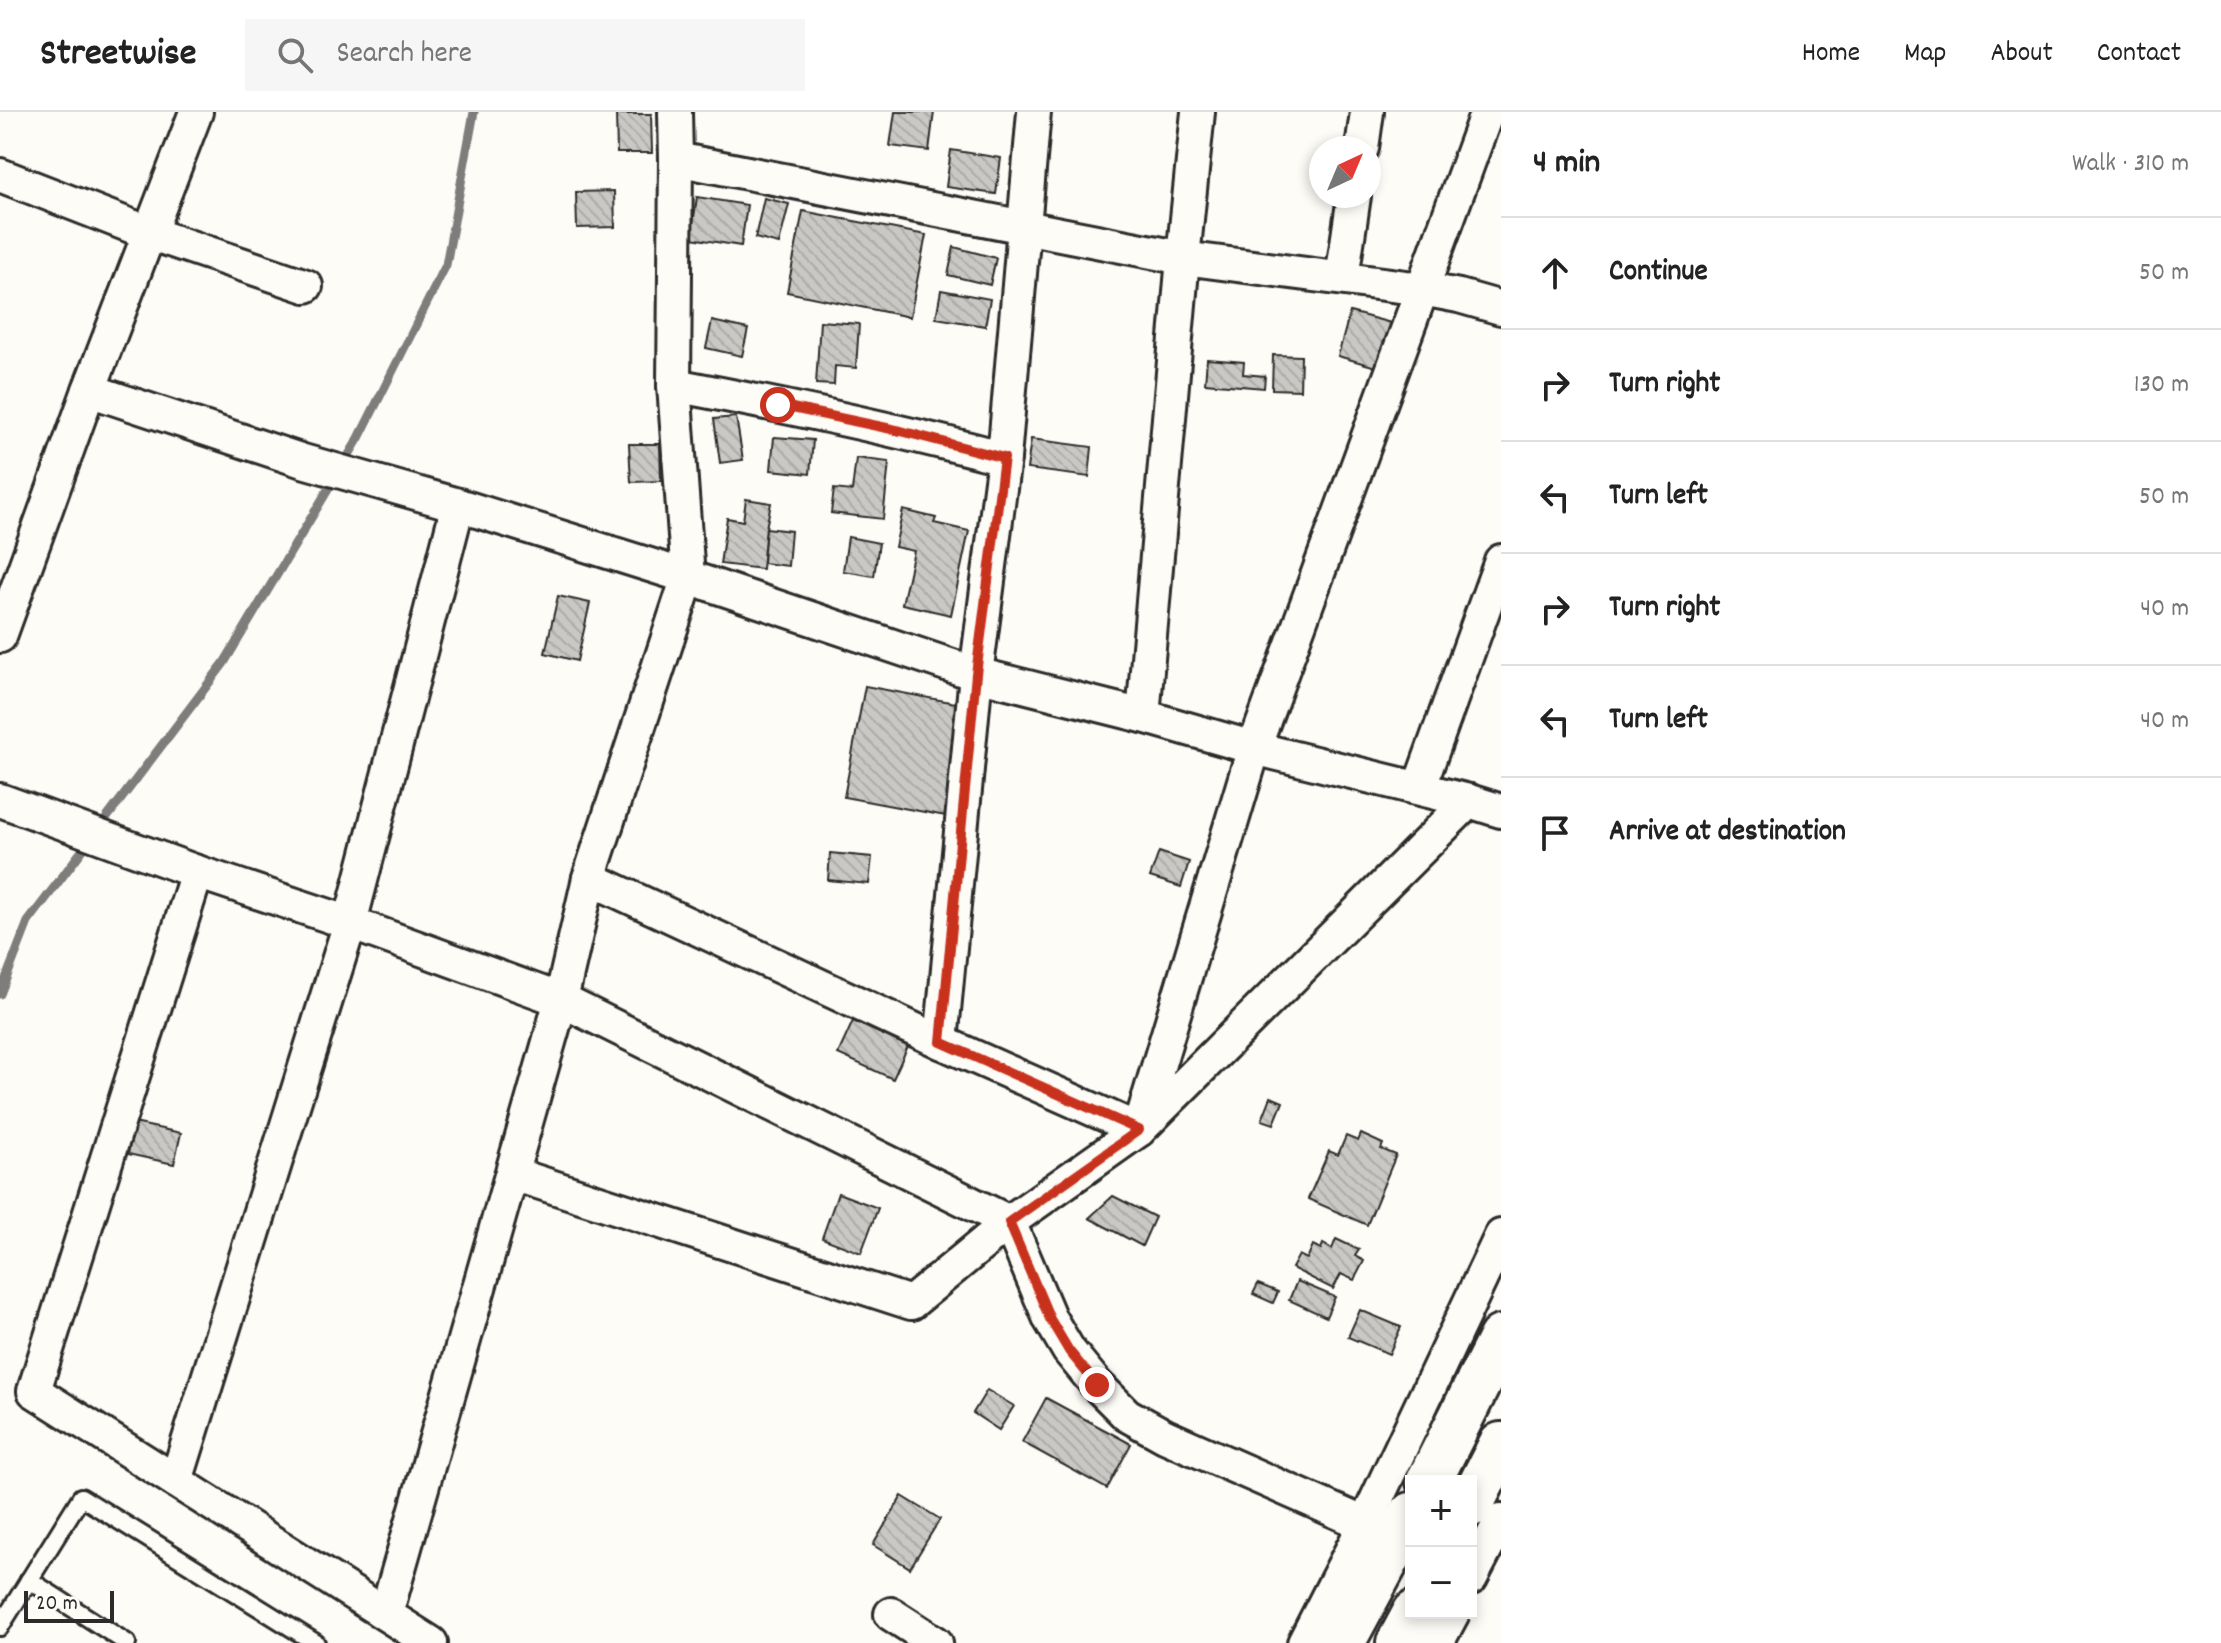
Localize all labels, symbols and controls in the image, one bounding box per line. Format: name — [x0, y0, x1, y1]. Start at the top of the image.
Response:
search box — [245, 19, 805, 91]
text: Streetwise — [40, 28, 197, 83]
icon: search — [273, 33, 317, 77]
text: Search here — [337, 34, 472, 77]
text: Home — [1802, 35, 1860, 75]
text: Map — [1904, 35, 1946, 75]
text: About — [1990, 35, 2053, 75]
text: Contact — [2097, 35, 2181, 75]
north arrow — [1309, 136, 1381, 208]
text: 4 min — [1533, 140, 1600, 189]
text: Walk · 310 m — [2072, 146, 2189, 183]
icon: ahead — [1533, 251, 1577, 295]
text: Continue — [1609, 252, 1708, 295]
text: 50 m — [2139, 255, 2189, 292]
icon: right — [1533, 363, 1577, 407]
text: Turn right — [1609, 364, 1720, 407]
text: 130 m — [2134, 367, 2189, 404]
route start — [760, 387, 796, 423]
icon: left — [1533, 475, 1577, 519]
text: Turn left — [1609, 476, 1708, 519]
text: 50 m — [2139, 479, 2189, 516]
icon: right — [1533, 587, 1577, 631]
text: Turn right — [1609, 588, 1720, 631]
text: 40 m — [2140, 591, 2189, 628]
icon: left — [1533, 699, 1577, 743]
text: Turn left — [1609, 700, 1708, 743]
text: 40 m — [2140, 703, 2189, 740]
icon: arrive — [1533, 811, 1577, 855]
text: Arrive at destination — [1609, 812, 1846, 855]
route end — [1079, 1367, 1115, 1403]
map controls — [1405, 1475, 1477, 1619]
button: + — [1405, 1475, 1477, 1547]
button: − — [1405, 1547, 1477, 1619]
scale bar — [24, 1587, 114, 1623]
text: 20 m — [36, 1589, 78, 1620]

